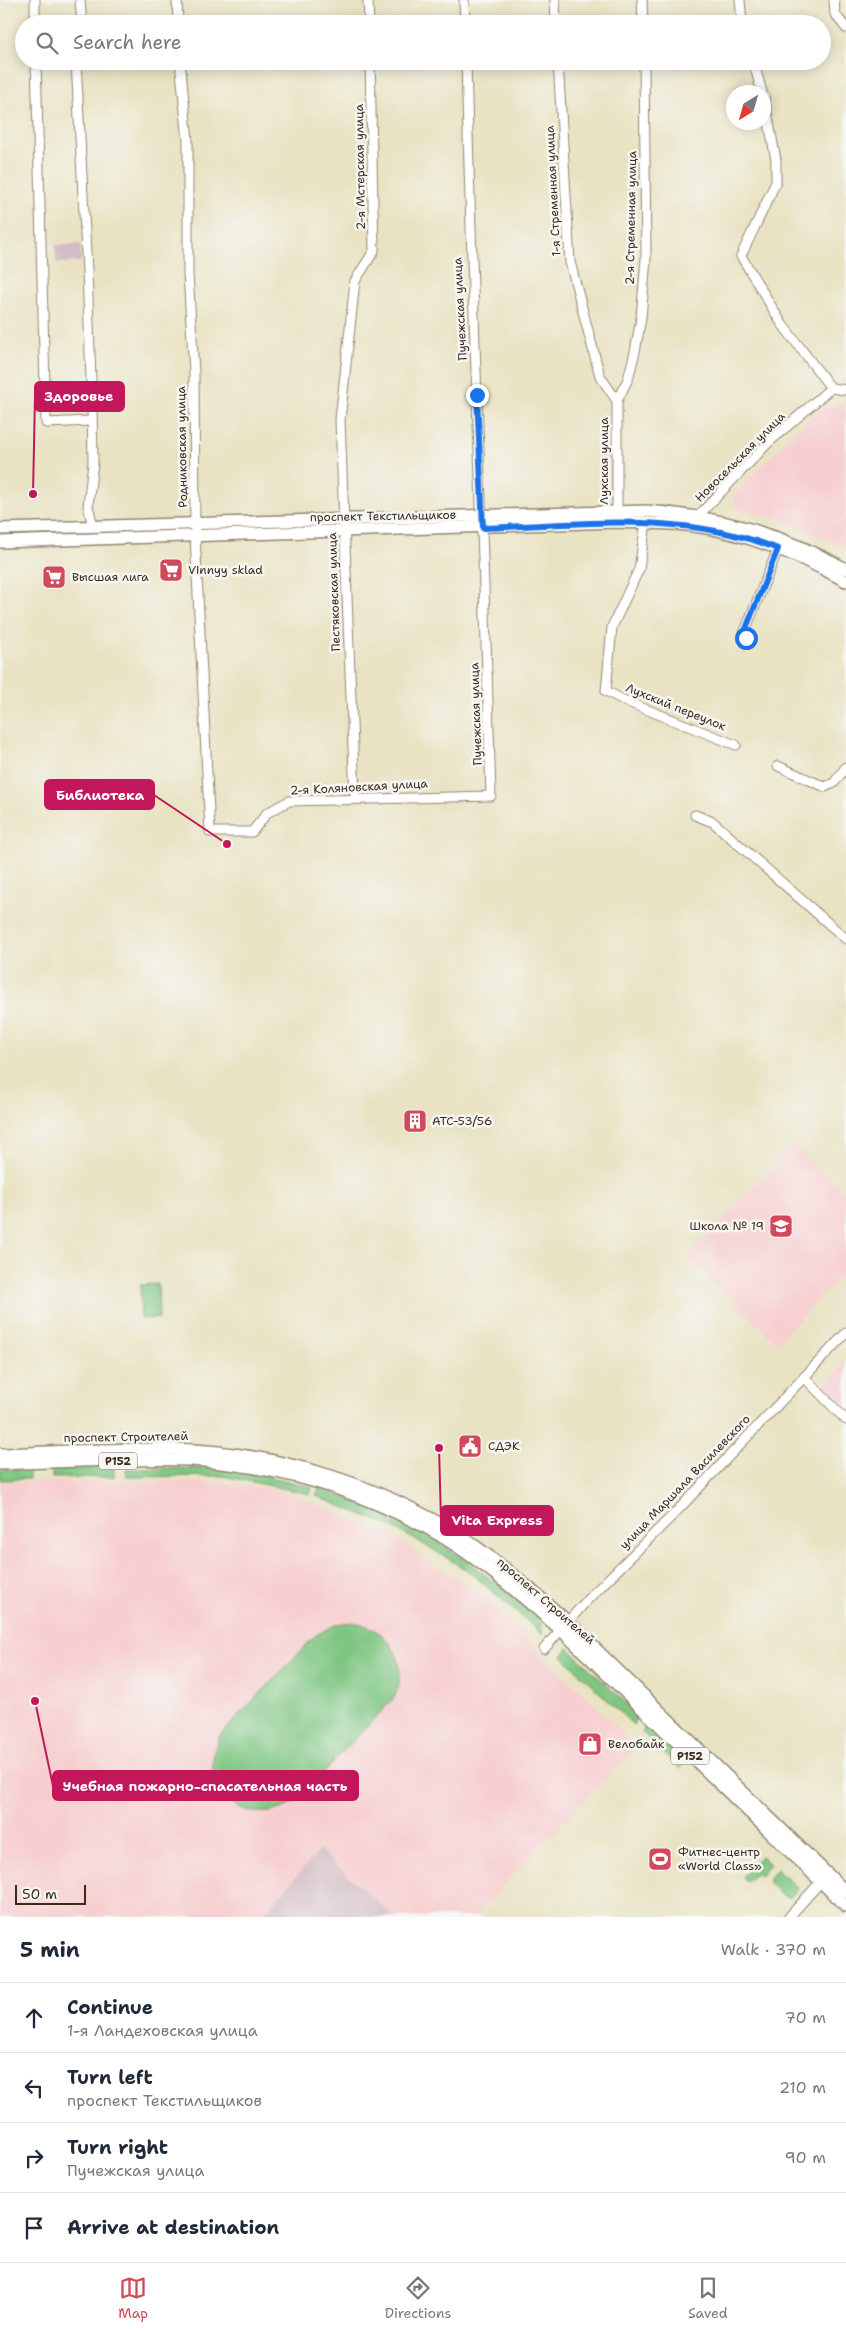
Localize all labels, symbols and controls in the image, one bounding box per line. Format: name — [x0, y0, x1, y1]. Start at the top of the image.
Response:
search box — [15, 15, 831, 70]
icon: search — [33, 29, 61, 57]
text: Search here — [73, 30, 182, 55]
north arrow — [726, 85, 771, 130]
street label: 2-я Мстерская улица — [351, 103, 369, 230]
street label: 1-я Стременная улица — [542, 125, 564, 257]
street label: 2-я Стременная улица — [622, 150, 640, 285]
street label: Пучежская улица — [449, 257, 471, 361]
callout: Здоровье — [35, 382, 124, 411]
route end — [466, 384, 489, 407]
street label: Родниковская улица — [173, 385, 191, 508]
text: Здоровье — [45, 387, 113, 405]
street label: Новосельская улица — [691, 408, 789, 506]
street label: Лухская улица — [596, 417, 612, 505]
street label: проспект Текстильщиков — [310, 507, 456, 525]
street label: Пестяковская улица — [324, 532, 344, 652]
supermarket icon: Vinnyy sklad — [158, 557, 184, 583]
place label: Vinnyy sklad — [188, 562, 263, 578]
supermarket icon: Высшая лига — [41, 564, 67, 590]
place label: Высшая лига — [72, 569, 149, 585]
route start — [735, 627, 758, 650]
street label: Пучежская улица — [466, 662, 486, 766]
street label: Лухский переулок — [624, 680, 729, 735]
street label: 2-я Коляновская улица — [290, 775, 429, 799]
callout: Библиотека — [45, 780, 154, 809]
text: Библиотека — [56, 786, 145, 804]
building icon: АТС-53/56 — [402, 1108, 428, 1134]
place label: АТС-53/56 — [432, 1113, 492, 1129]
school or university icon: Школа № 19 — [768, 1213, 794, 1239]
place label: Школа № 19 — [689, 1218, 764, 1234]
street label: улица Маршала Василевского — [616, 1411, 754, 1553]
street label: проспект Строителей — [64, 1428, 189, 1446]
public building icon: СДЭК — [457, 1433, 483, 1459]
place label: СДЭК — [488, 1438, 520, 1454]
road number: Р152 — [99, 1452, 137, 1470]
callout: Vita Express — [441, 1506, 553, 1535]
text: Vita Express — [451, 1511, 543, 1529]
street label: проспект Строителей — [494, 1554, 598, 1648]
shop icon: Велобайк — [577, 1731, 603, 1757]
place label: Велобайк — [608, 1736, 665, 1752]
road number: Р152 — [671, 1748, 709, 1764]
callout: Учебная пожарно-спасательная часть — [53, 1771, 358, 1800]
text: Учебная пожарно-спасательная часть — [63, 1777, 348, 1795]
place label: Фитнес-центр «World Class» — [678, 1844, 762, 1874]
sports icon: Фитнес-центр «World Class» — [647, 1846, 673, 1872]
scale bar — [15, 1882, 86, 1905]
text: 50 m — [22, 1885, 57, 1903]
text: 5 min — [20, 1936, 80, 1964]
text: Walk · 370 m — [721, 1939, 826, 1960]
text: Continue — [67, 1995, 153, 2020]
icon: ahead — [20, 2004, 48, 2032]
text: 70 m — [785, 2007, 826, 2028]
text: 1-я Ландеховская улица — [67, 2020, 258, 2041]
text: Turn left — [67, 2065, 153, 2090]
icon: left — [20, 2074, 48, 2102]
text: 210 m — [779, 2077, 826, 2098]
text: проспект Текстильщиков — [67, 2090, 262, 2111]
text: Turn right — [67, 2135, 168, 2160]
icon: right — [20, 2144, 48, 2172]
text: 90 m — [785, 2147, 826, 2168]
text: Пучежская улица — [67, 2160, 204, 2181]
icon: arrive — [20, 2214, 48, 2242]
text: Arrive at destination — [67, 2215, 279, 2240]
tab: Map — [118, 2274, 148, 2322]
tab: Directions — [385, 2274, 452, 2322]
tab: Saved — [688, 2274, 728, 2322]

